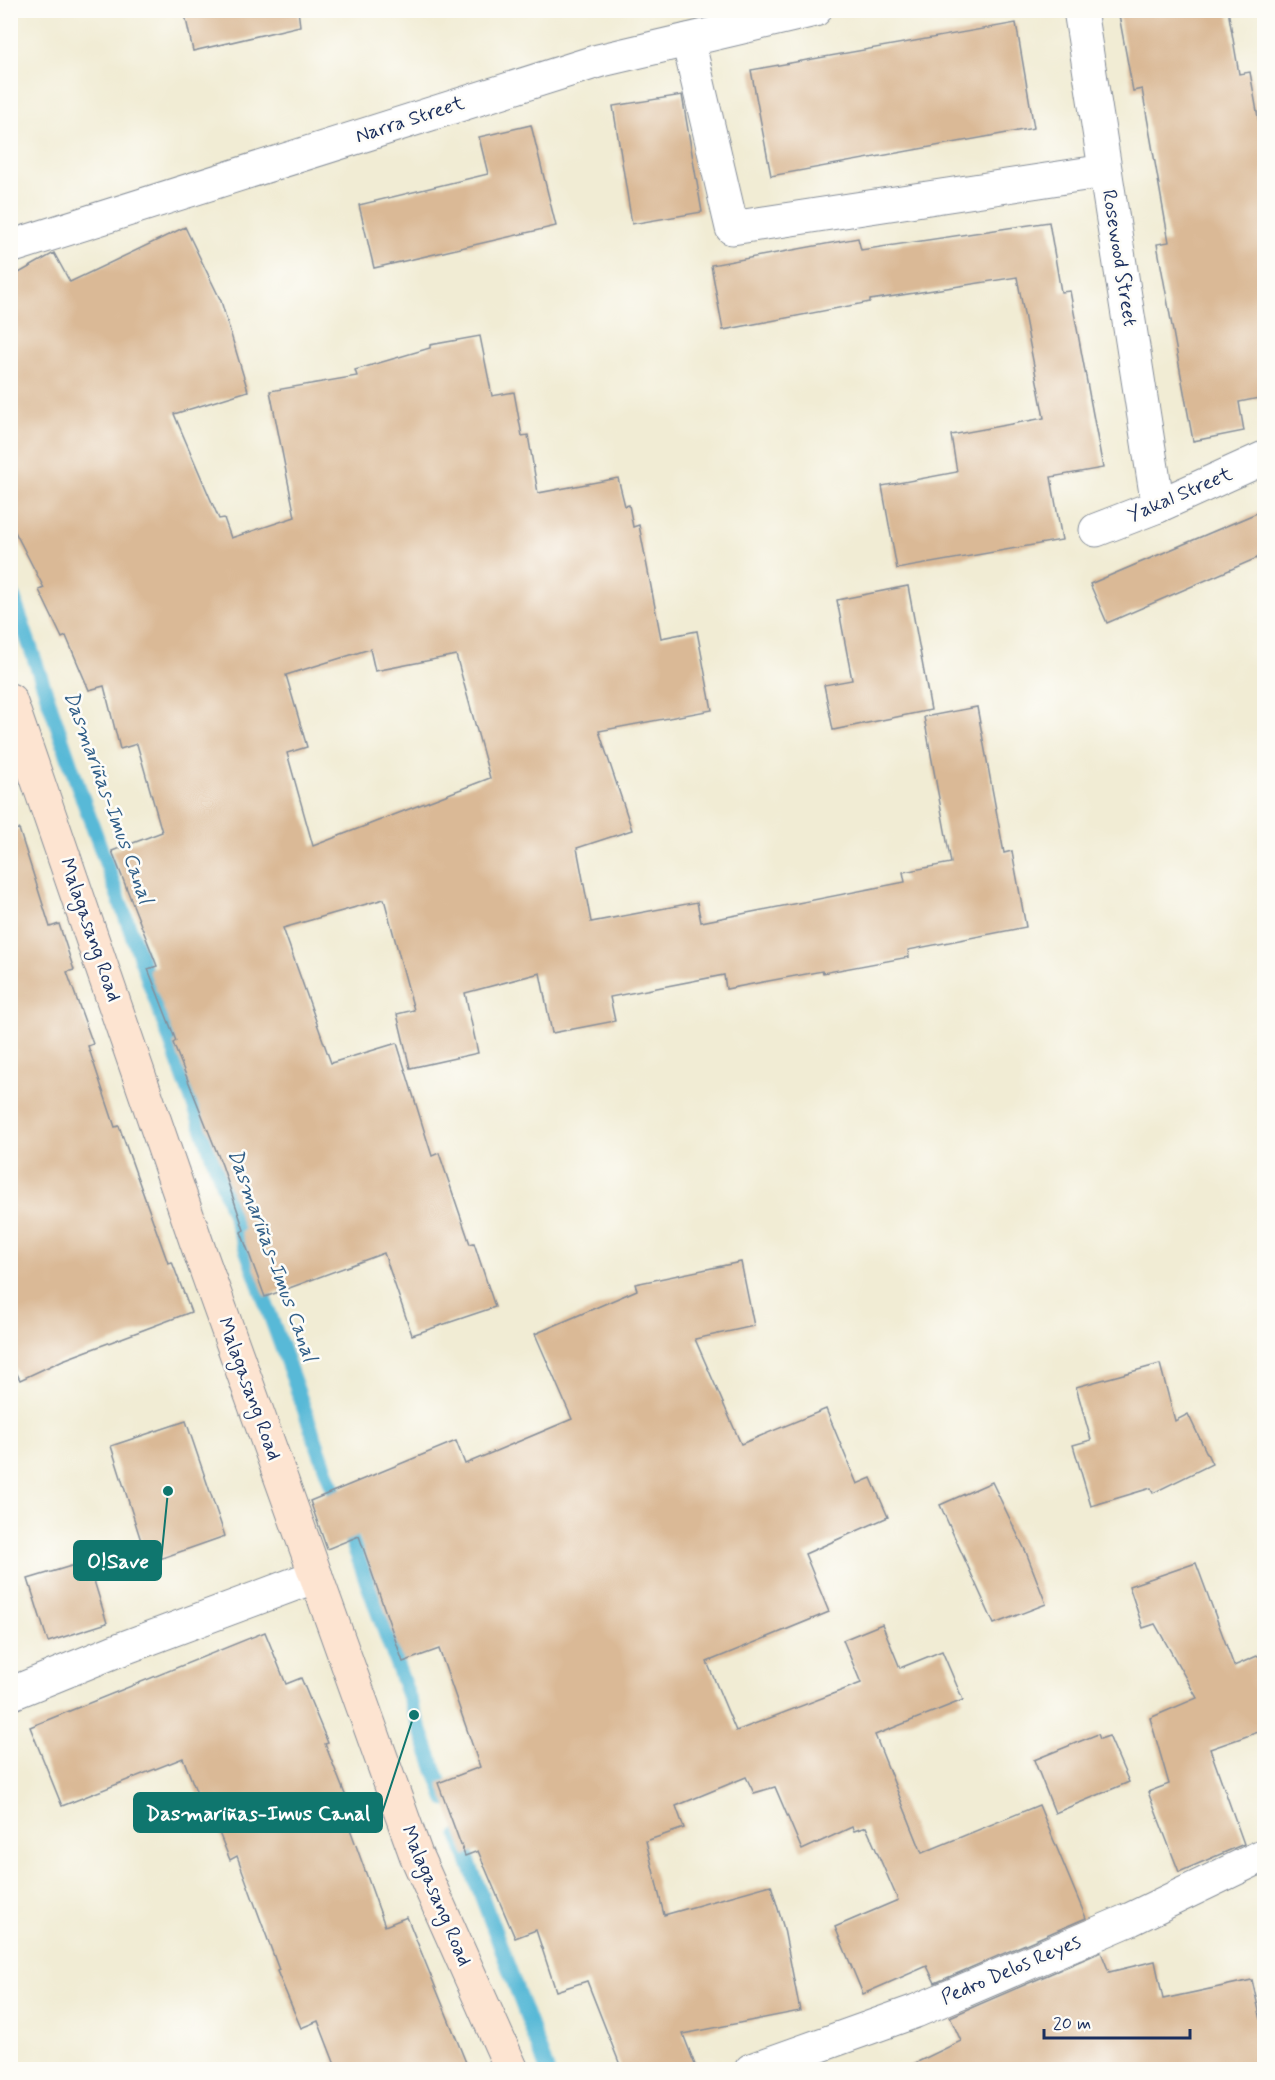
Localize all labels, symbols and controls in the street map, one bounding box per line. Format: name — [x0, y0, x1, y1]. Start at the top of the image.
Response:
street label: Narra Street — [352, 90, 468, 150]
street label: Rosewood Street — [1095, 188, 1143, 328]
street label: Yakal Street — [1124, 461, 1237, 529]
water label: Dasmariñas-Imus Canal — [56, 687, 160, 909]
street label: Malagasang Road — [52, 855, 127, 1006]
water label: Dasmariñas-Imus Canal — [220, 1145, 324, 1367]
street label: Malagasang Road — [210, 1314, 287, 1465]
callout: O!Save — [74, 1541, 161, 1580]
text: O!Save — [87, 1548, 149, 1576]
callout: Dasmariñas-Imus Canal — [134, 1793, 382, 1832]
text: Dasmariñas-Imus Canal — [146, 1800, 370, 1828]
street label: Malagasang Road — [393, 1822, 478, 1971]
street label: Pedro Delos Reyes — [937, 1928, 1085, 2012]
scale bar — [1044, 2002, 1190, 2040]
text: 20 m — [1053, 2012, 1091, 2036]

